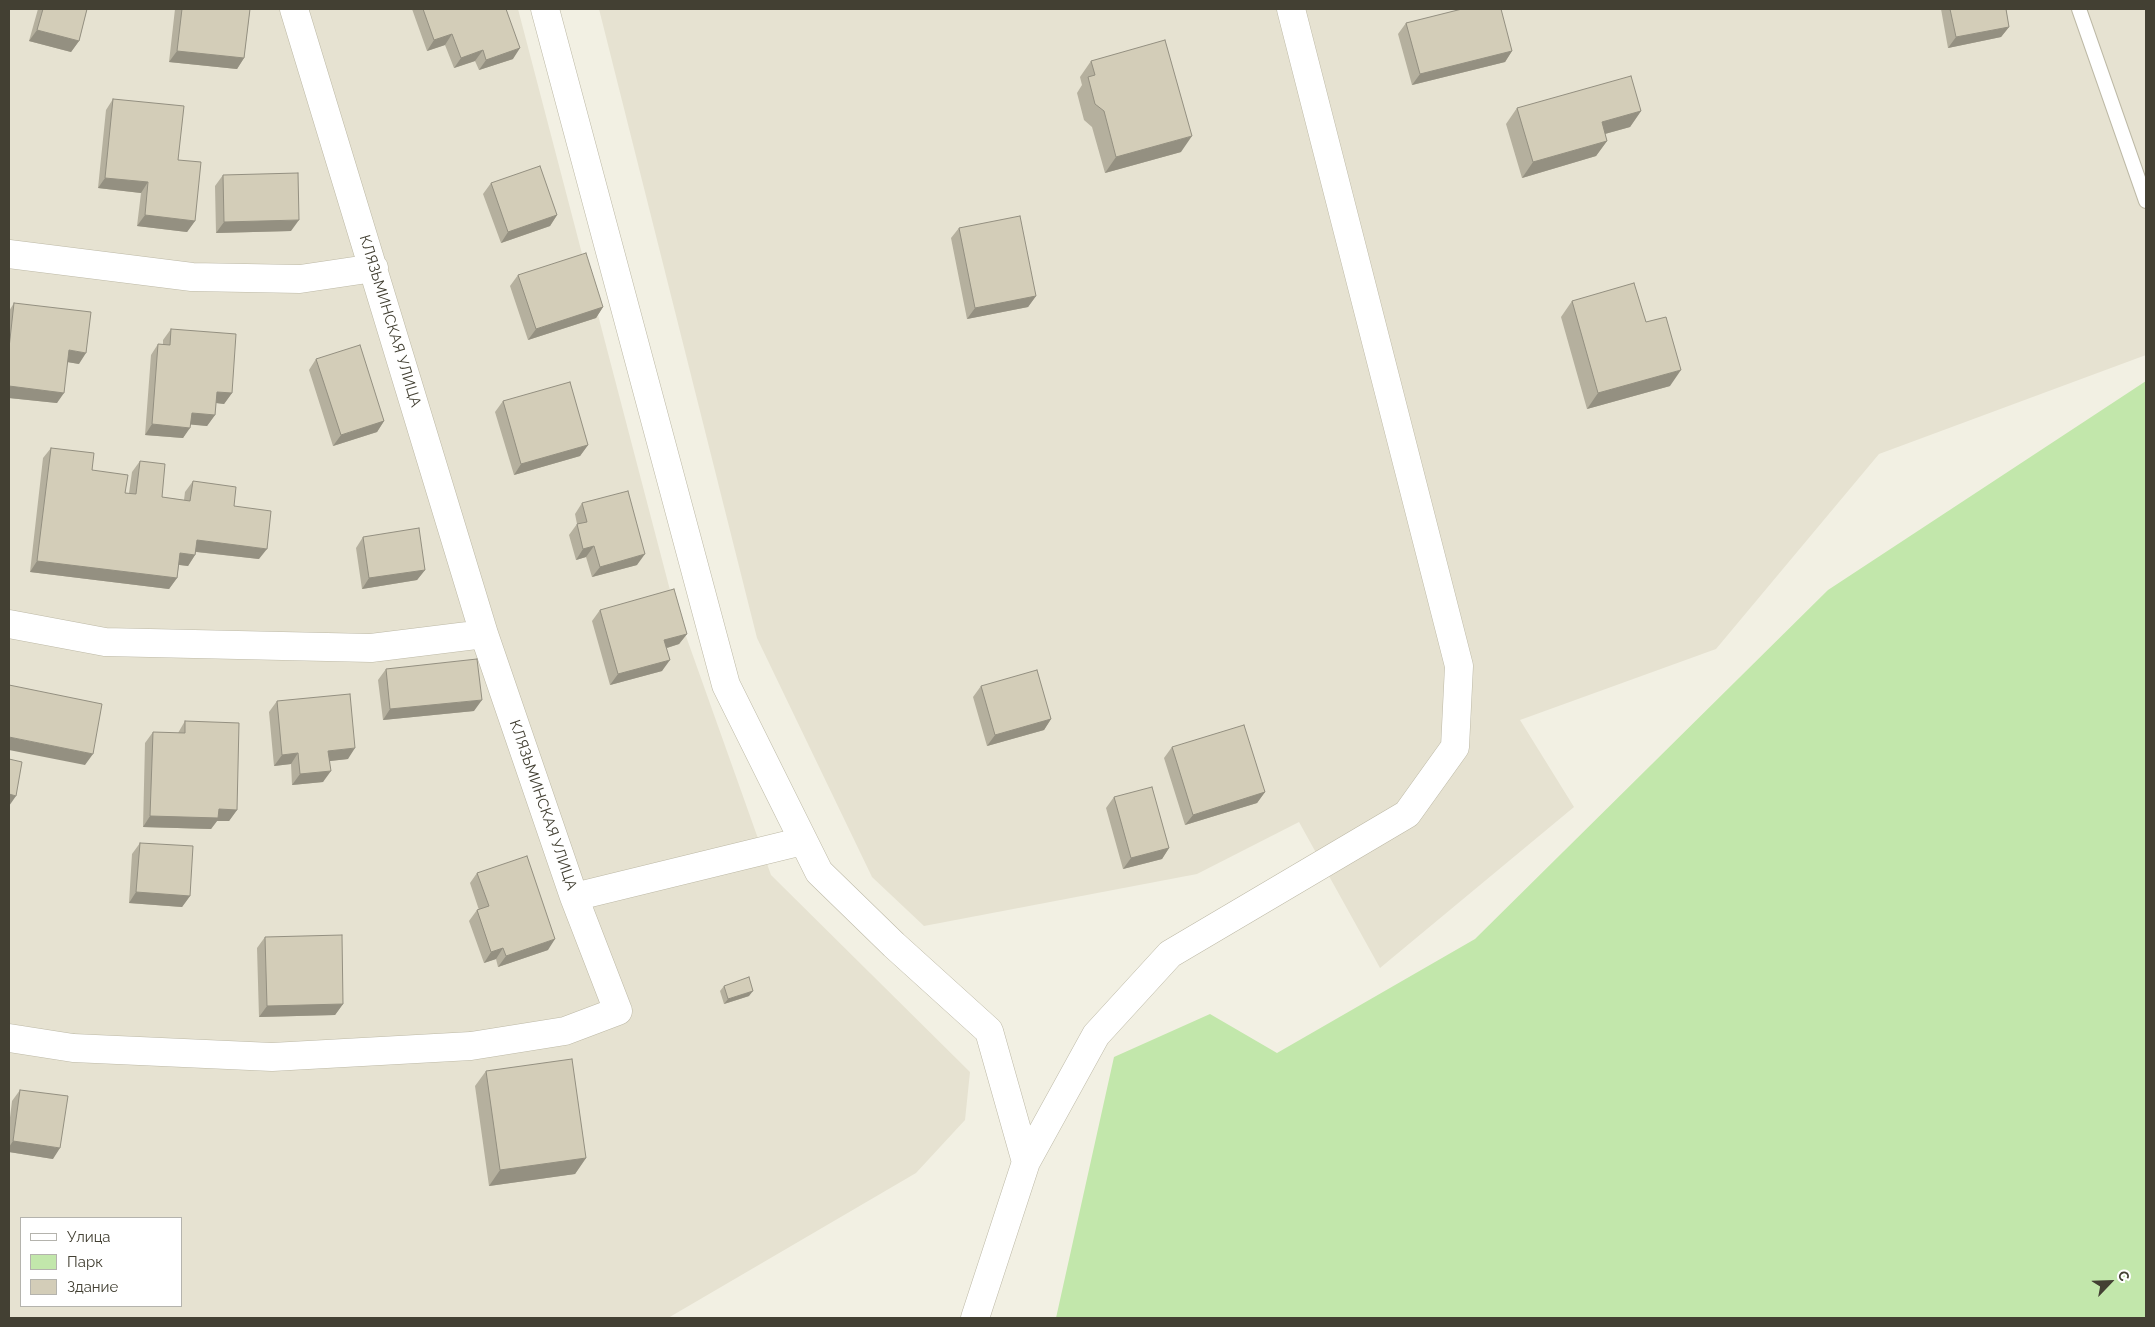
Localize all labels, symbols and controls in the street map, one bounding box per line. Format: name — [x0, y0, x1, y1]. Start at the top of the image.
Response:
street label: КЛЯЗЬМИНСКАЯ УЛИЦА — [355, 233, 425, 409]
street label: КЛЯЗЬМИНСКАЯ УЛИЦА — [505, 717, 581, 893]
legend — [20, 1217, 182, 1307]
text: Улица — [67, 1228, 111, 1246]
text: Парк — [67, 1253, 103, 1271]
north arrow — [2085, 1257, 2135, 1307]
text: С — [2114, 1268, 2133, 1284]
text: Здание — [67, 1278, 118, 1296]

